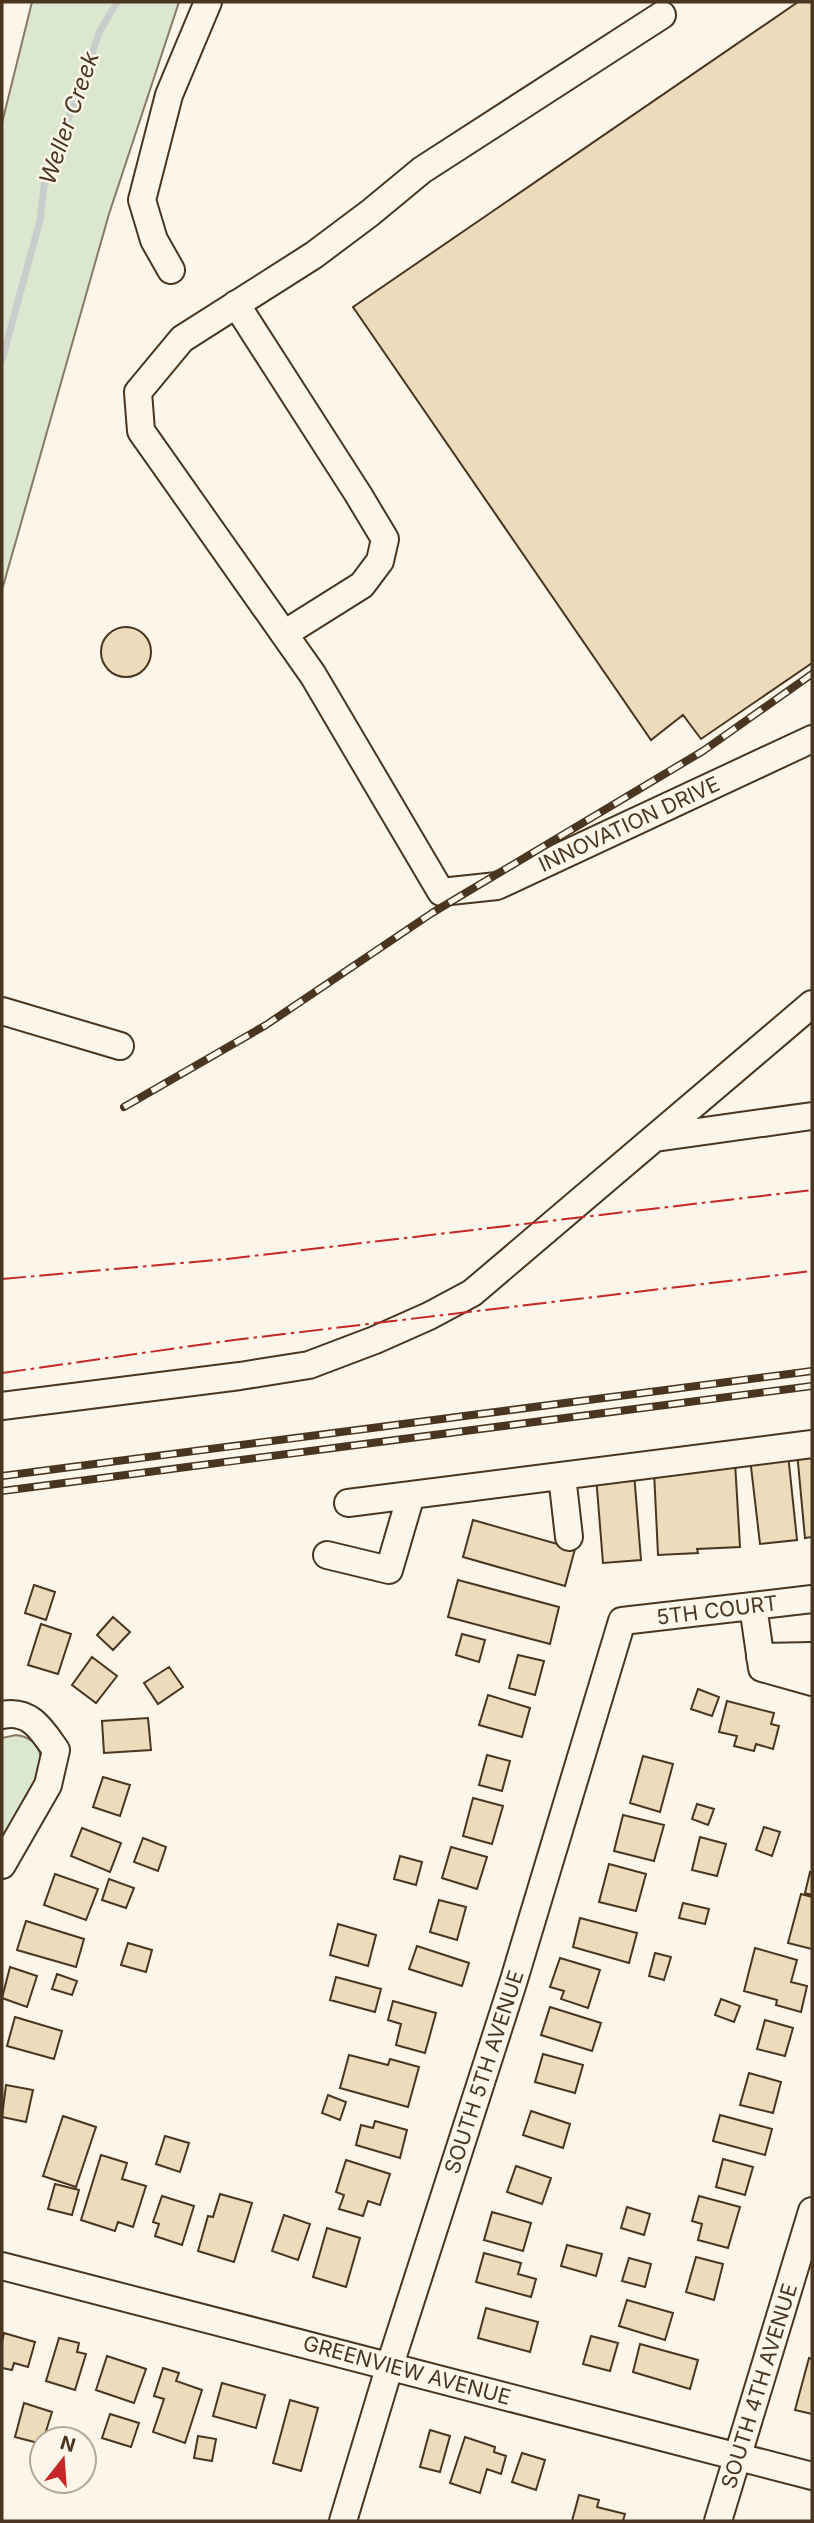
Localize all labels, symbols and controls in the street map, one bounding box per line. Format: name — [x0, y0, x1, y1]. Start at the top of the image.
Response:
water label: Weller Creek — [33, 48, 105, 188]
street label: INNOVATION DRIVE — [535, 771, 723, 877]
street label: 5TH COURT — [655, 1590, 779, 1630]
street label: SOUTH 5TH AVENUE — [439, 1967, 529, 2177]
street label: SOUTH 4TH AVENUE — [716, 2280, 802, 2492]
street label: GREENVIEW AVENUE — [300, 2330, 514, 2410]
north arrow — [28, 2425, 98, 2495]
text: N — [58, 2431, 78, 2457]

